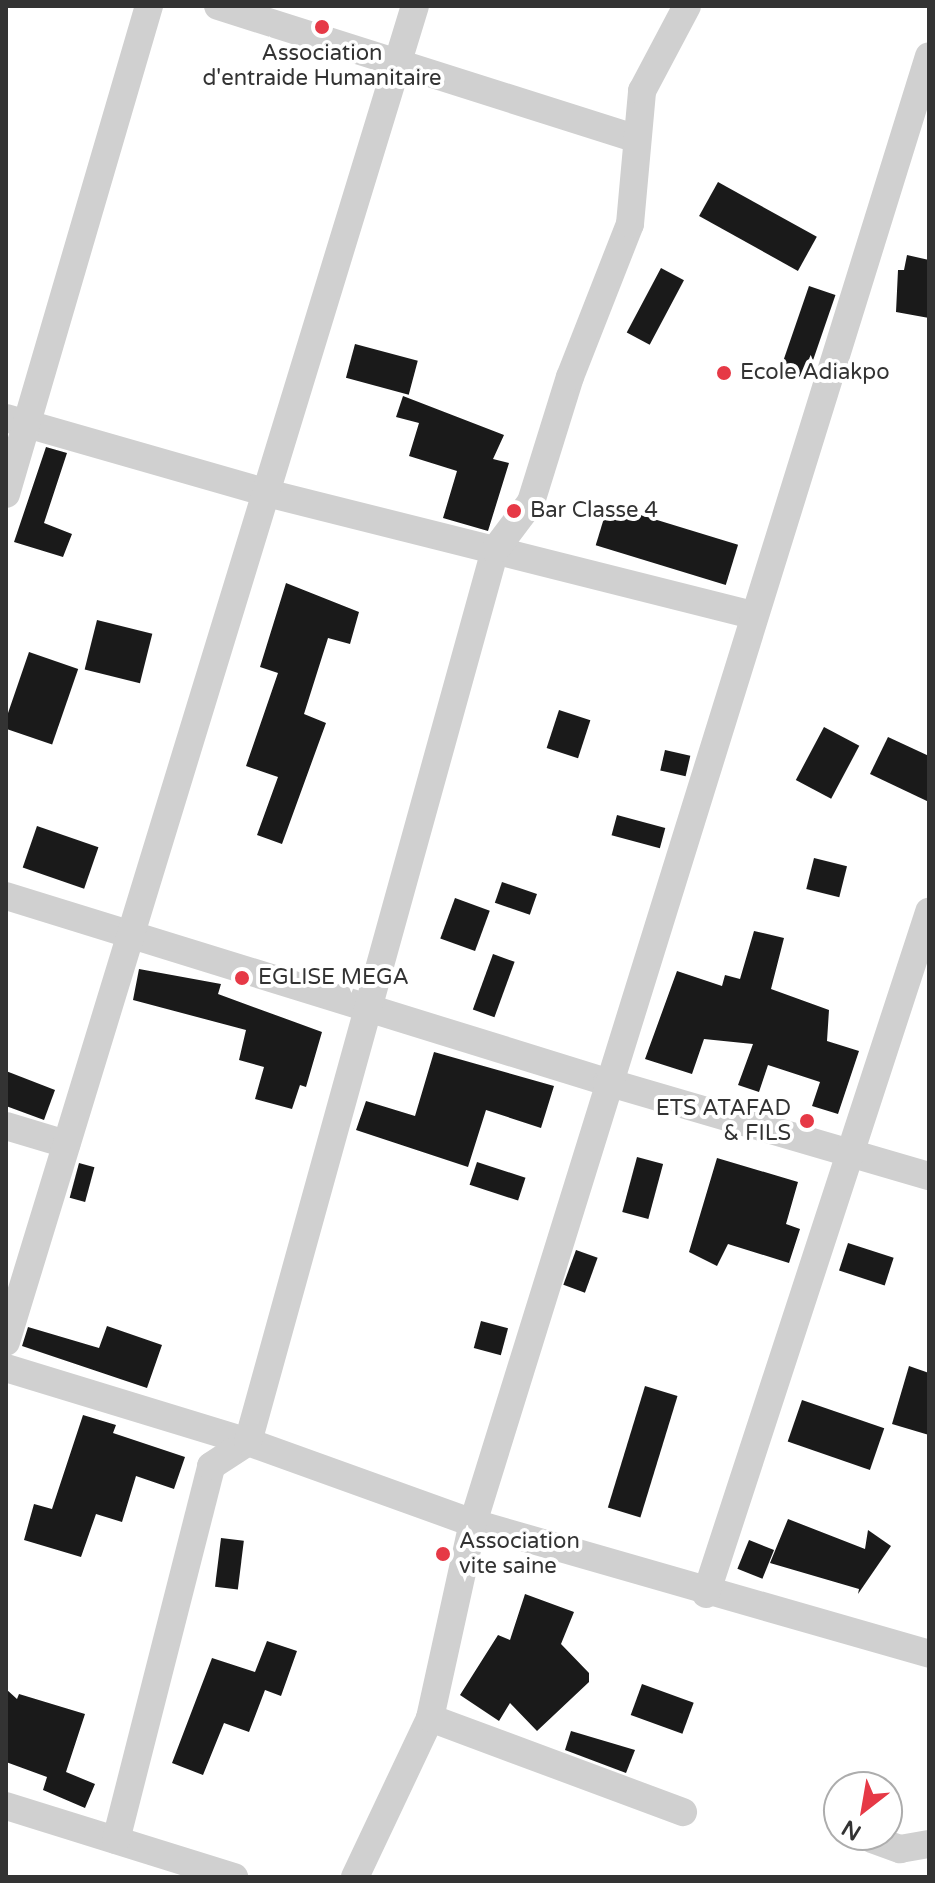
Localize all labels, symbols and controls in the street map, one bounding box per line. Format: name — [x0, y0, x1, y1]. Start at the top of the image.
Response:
marker: Association d'entraide Humanitaire — [313, 18, 331, 36]
place label: Association d'entraide Humanitaire — [202, 40, 442, 92]
place label: Ecole Adiakpo — [740, 360, 890, 386]
marker: Ecole Adiakpo — [715, 364, 733, 382]
place label: Bar Classe 4 — [530, 498, 658, 524]
marker: Bar Classe 4 — [505, 502, 523, 520]
place label: EGLISE MEGA — [258, 965, 409, 991]
marker: EGLISE MEGA — [233, 969, 251, 987]
place label: ETS ATAFAD & FILS — [656, 1095, 791, 1146]
marker: ETS ATAFAD & FILS — [798, 1112, 816, 1130]
place label: Association vite saine — [459, 1528, 580, 1580]
marker: Association vite saine — [434, 1545, 452, 1563]
north arrow — [823, 1771, 903, 1851]
text: N — [837, 1814, 866, 1846]

